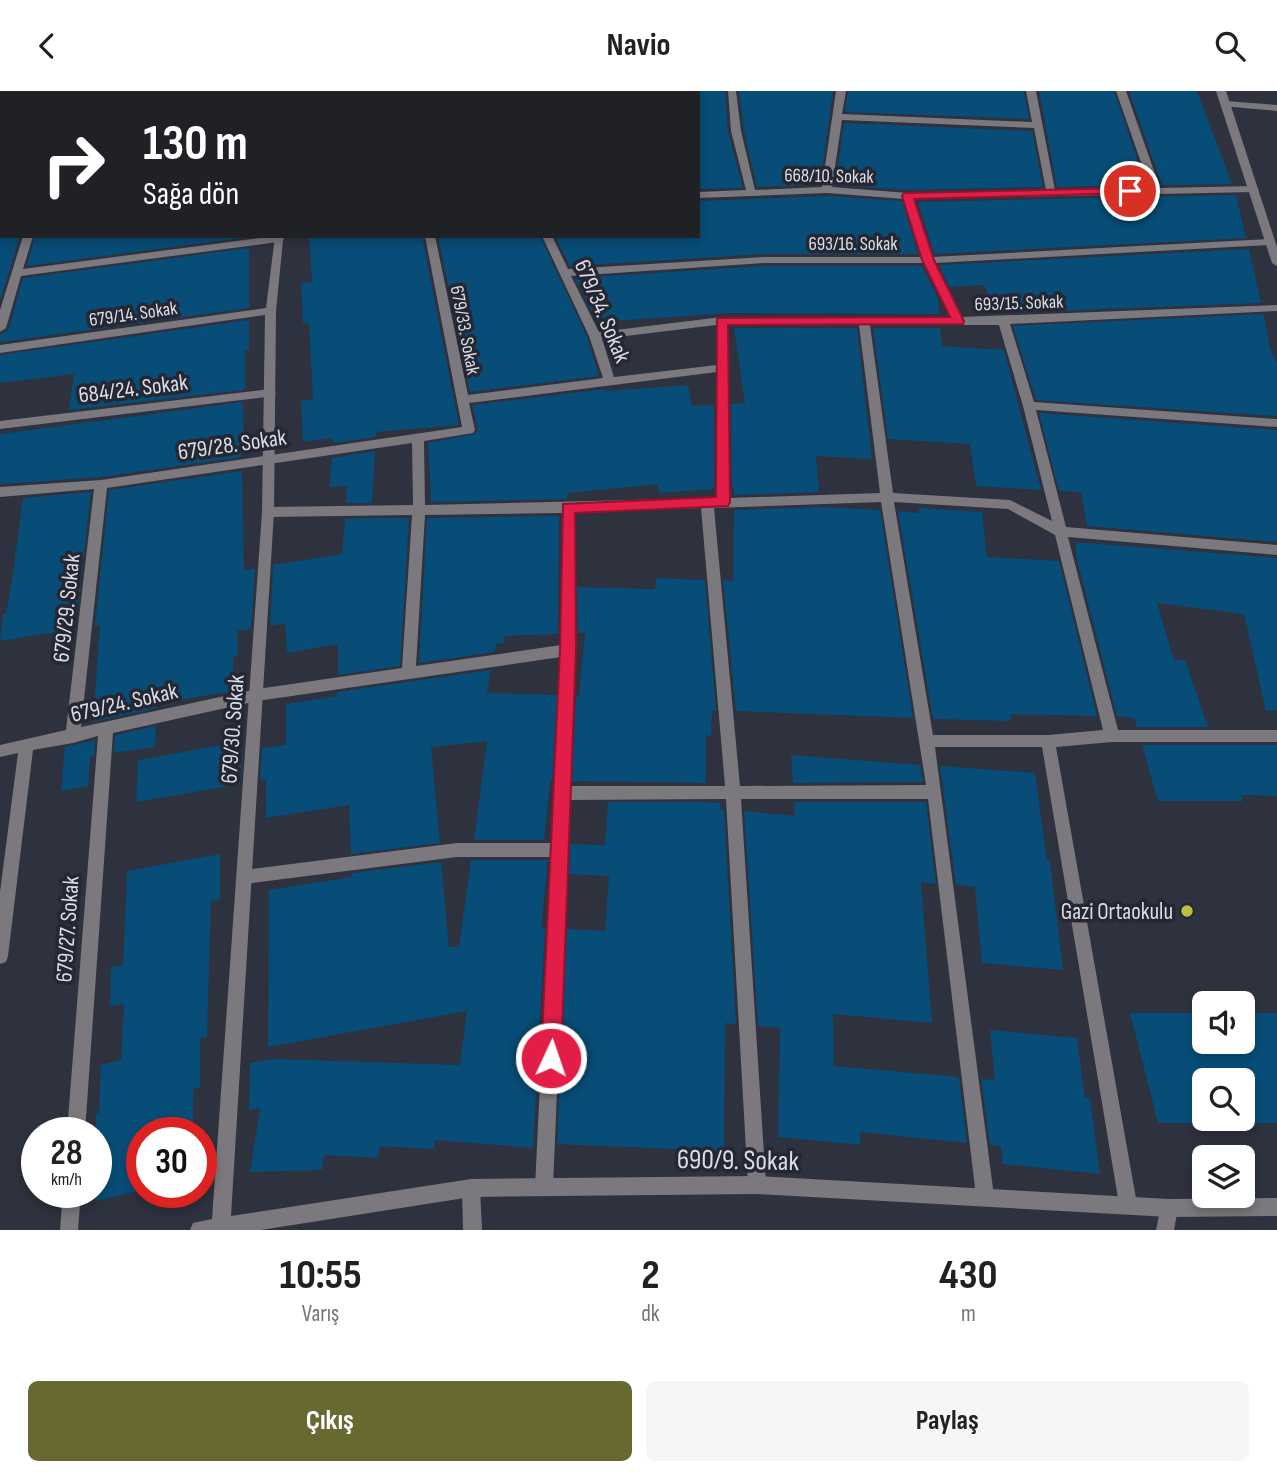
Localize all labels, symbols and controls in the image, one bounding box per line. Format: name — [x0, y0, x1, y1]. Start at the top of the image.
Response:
text: Navio — [607, 26, 670, 65]
icon: back — [28, 27, 66, 65]
icon: search — [1211, 27, 1249, 65]
text: 130 m — [143, 115, 248, 174]
icon: right — [28, 119, 119, 210]
pin — [1100, 161, 1160, 221]
street label: 668/10. Sokak — [784, 164, 875, 189]
icon: arrive — [1111, 172, 1149, 210]
text: Sağa dön — [143, 175, 239, 214]
street label: 693/16. Sokak — [808, 233, 898, 256]
street label: 679/34. Sokak — [568, 256, 636, 367]
street label: 679/33. Sokak — [445, 284, 485, 377]
street label: 693/15. Sokak — [974, 290, 1065, 317]
street label: 679/14. Sokak — [88, 297, 180, 332]
street label: 684/24. Sokak — [77, 368, 189, 410]
street label: 679/28. Sokak — [176, 423, 288, 466]
street label: 679/29. Sokak — [47, 552, 87, 664]
street label: 679/30. Sokak — [215, 673, 251, 784]
street label: 679/24. Sokak — [68, 677, 181, 729]
street label: 679/27. Sokak — [50, 875, 86, 983]
place label: Gazi Ortaokulu — [1061, 898, 1173, 926]
marker: Gazi Ortaokulu — [1179, 903, 1195, 919]
map controls — [1192, 991, 1255, 1208]
button: sound — [1192, 991, 1255, 1054]
position arrow — [514, 1021, 588, 1095]
button: search — [1192, 1068, 1255, 1131]
speed limit sign: 30 — [126, 1117, 217, 1208]
text: 28 — [51, 1132, 82, 1175]
street label: 690/9. Sokak — [676, 1143, 800, 1178]
button: layers — [1192, 1145, 1255, 1208]
text: km/h — [51, 1169, 82, 1190]
text: 10:55 — [279, 1250, 362, 1301]
text: 2 — [641, 1250, 660, 1301]
text: 430 — [939, 1250, 997, 1301]
text: Varış — [302, 1300, 339, 1328]
text: dk — [641, 1300, 660, 1328]
text: m — [961, 1300, 976, 1328]
button: Çıkış — [28, 1381, 632, 1461]
button: Paylaş — [646, 1381, 1249, 1461]

